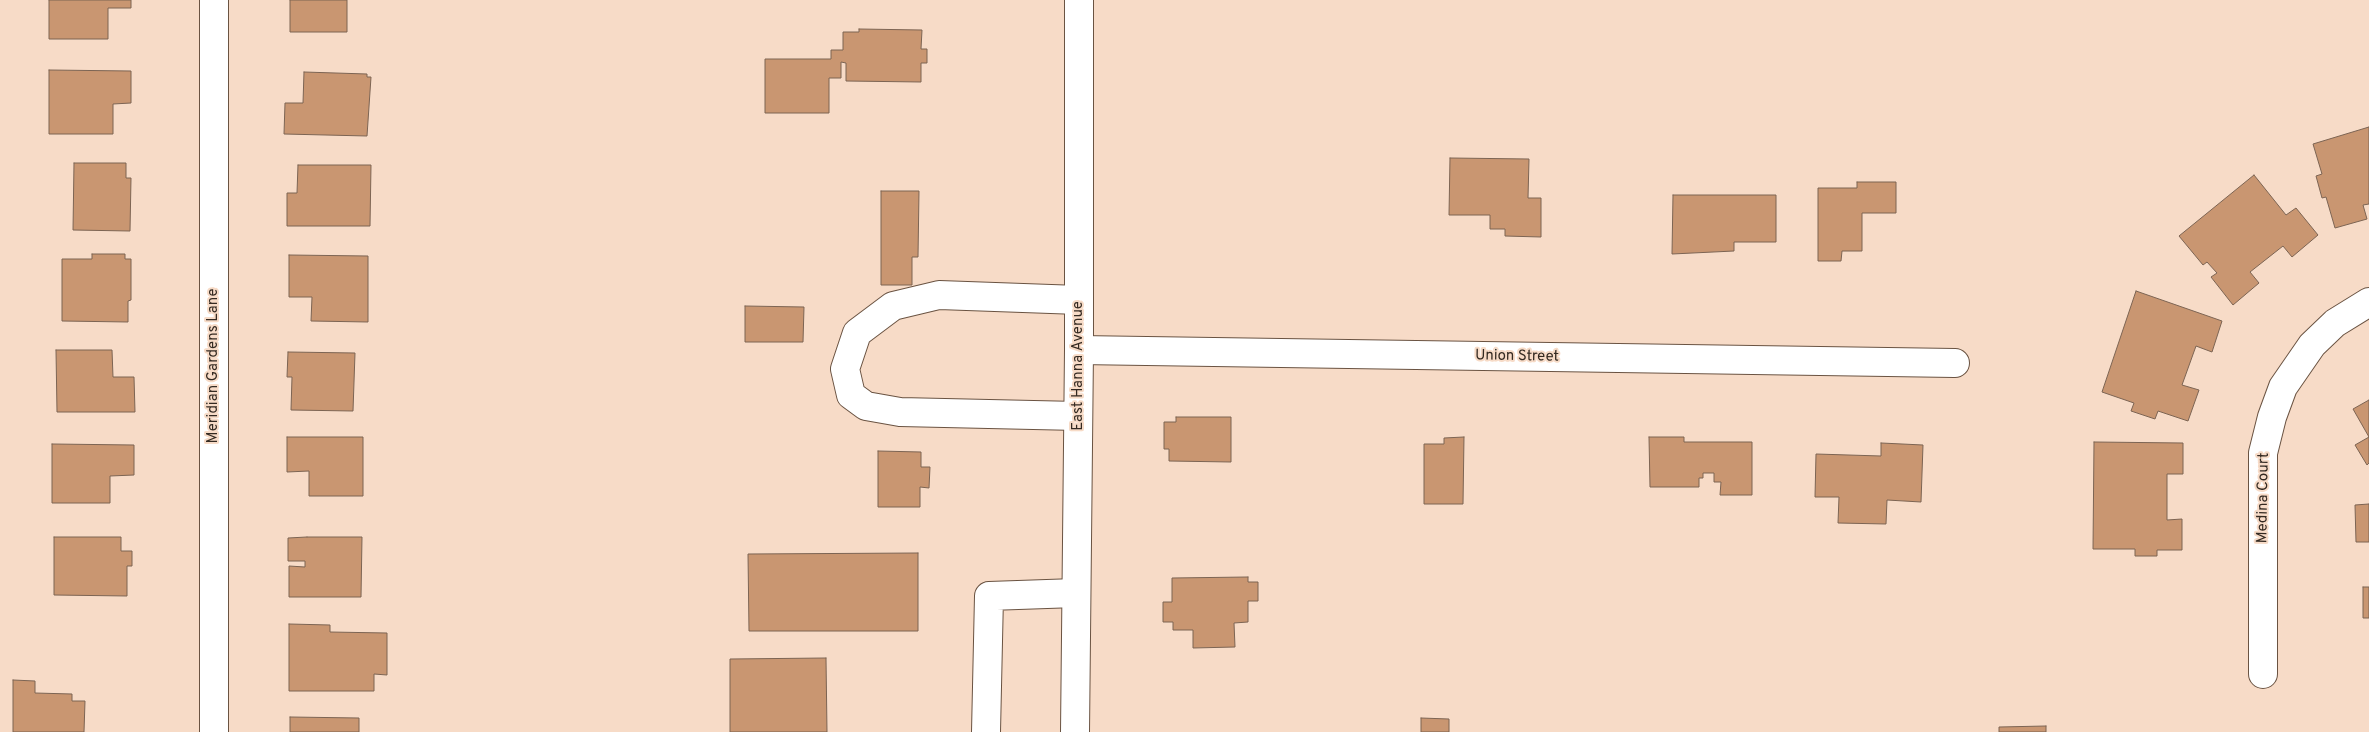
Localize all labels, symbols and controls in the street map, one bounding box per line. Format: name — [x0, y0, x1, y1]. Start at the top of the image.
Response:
street label: Meridian Gardens Lane — [205, 289, 223, 443]
street label: East Hanna Avenue — [1070, 301, 1088, 431]
street label: Union Street — [1475, 347, 1559, 367]
street label: Medina Court — [2254, 452, 2274, 544]

